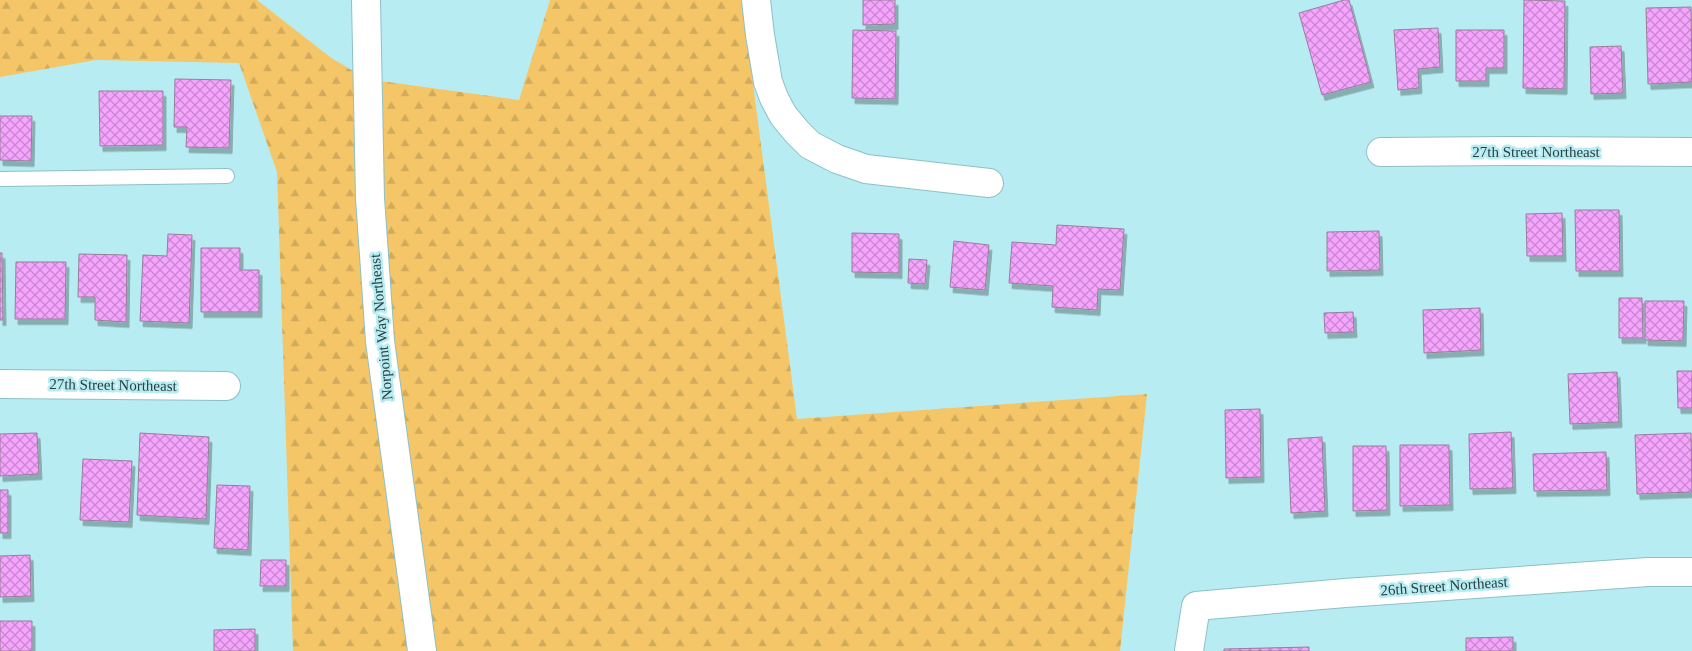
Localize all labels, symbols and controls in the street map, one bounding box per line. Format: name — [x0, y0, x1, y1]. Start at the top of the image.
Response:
street label: 27th Street Northeast — [1472, 144, 1601, 160]
street label: Norpoint Way Northeast — [367, 252, 395, 401]
street label: 27th Street Northeast — [49, 376, 178, 394]
street label: 26th Street Northeast — [1380, 574, 1509, 598]

